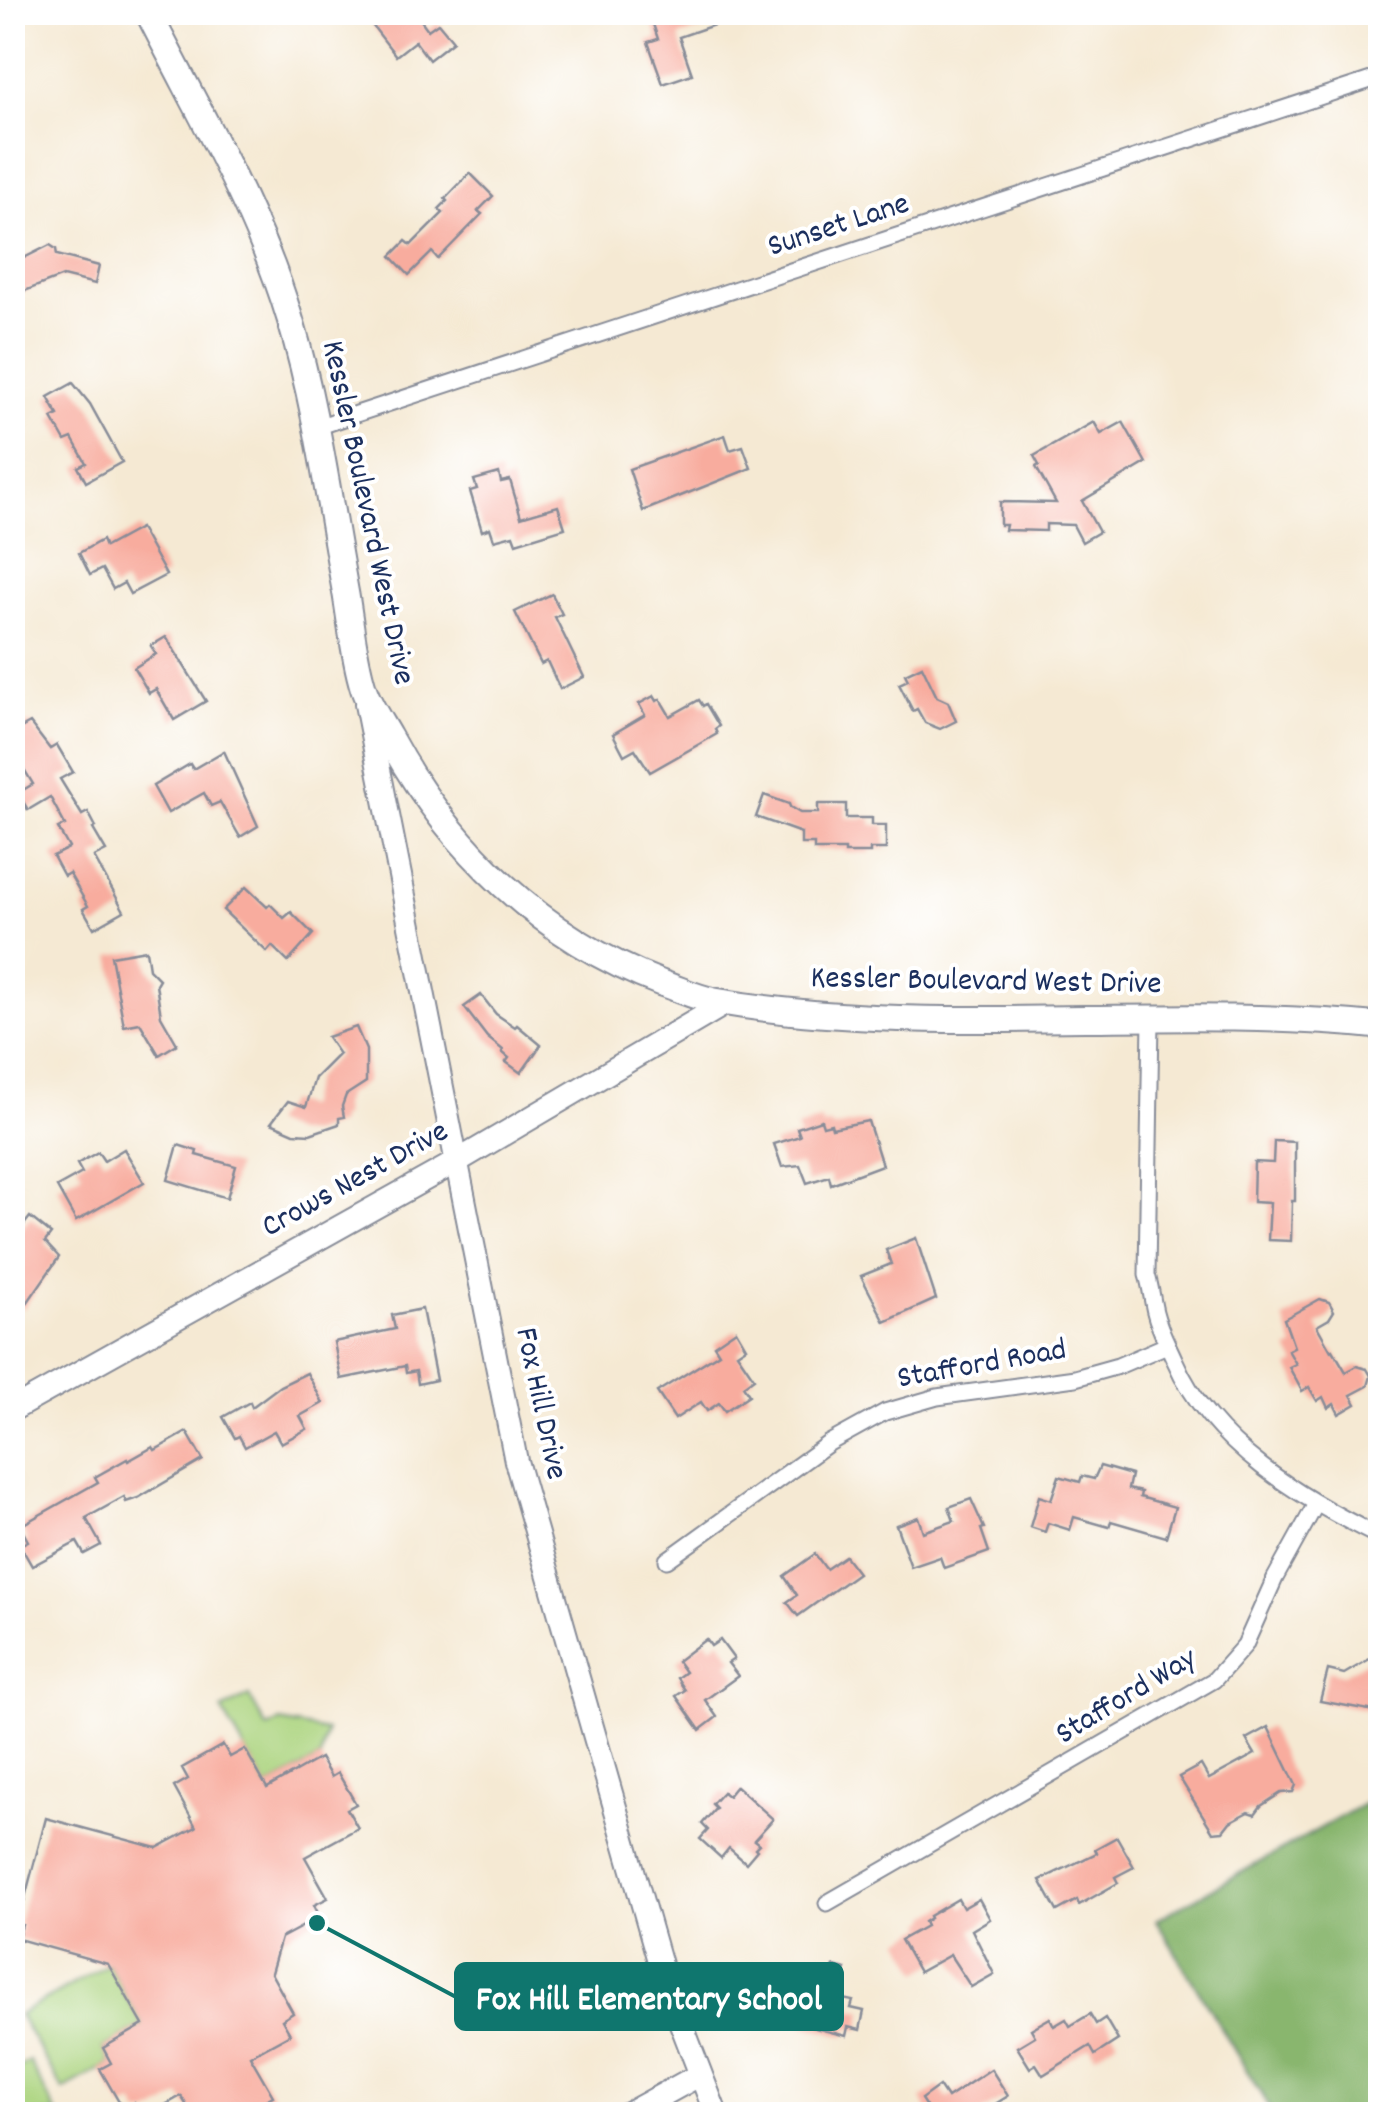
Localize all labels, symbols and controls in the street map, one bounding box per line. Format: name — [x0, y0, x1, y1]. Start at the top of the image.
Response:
street label: Sunset Lane — [762, 183, 916, 271]
street label: Kessler Boulevard West Drive — [307, 337, 425, 689]
street label: Kessler Boulevard West Drive — [810, 957, 1162, 1009]
street label: Crows Nest Drive — [254, 1111, 458, 1251]
street label: Fox Hill Drive — [500, 1324, 578, 1484]
street label: Stafford Road — [894, 1329, 1070, 1403]
street label: Stafford Way — [1048, 1637, 1207, 1758]
callout: Fox Hill Elementary School — [456, 1964, 842, 2029]
text: Fox Hill Elementary School — [476, 1977, 823, 2027]

